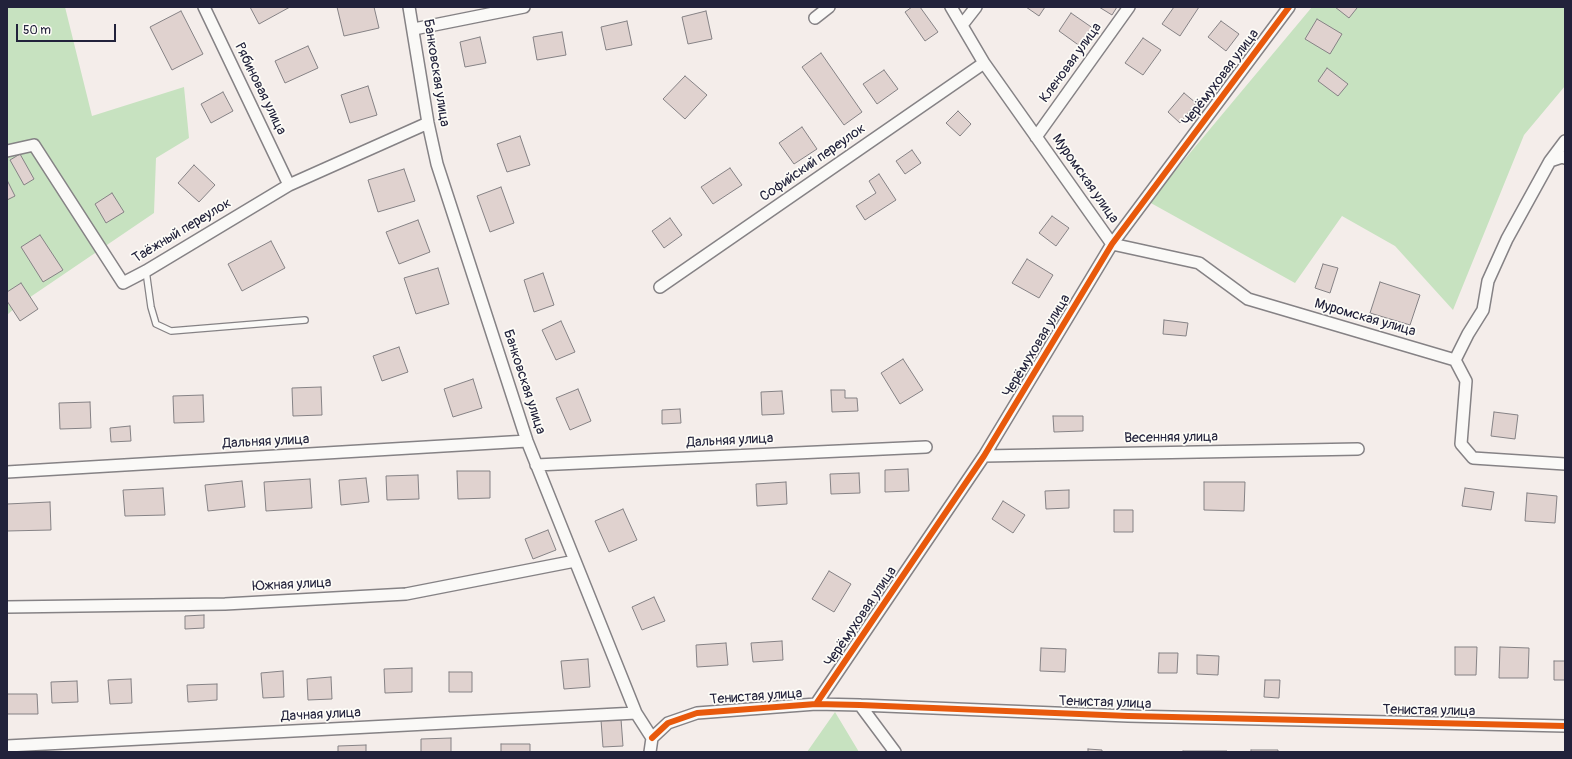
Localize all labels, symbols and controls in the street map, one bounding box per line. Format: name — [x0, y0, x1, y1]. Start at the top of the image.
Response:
scale bar — [18, 16, 118, 42]
street label: Банковская улица — [419, 18, 453, 128]
street label: Кленовая улица — [1036, 20, 1106, 106]
text: 50 m — [23, 23, 51, 38]
street label: Черёмуховая улица — [1179, 26, 1263, 130]
street label: Рябиновая улица — [230, 40, 290, 138]
street label: Софийский переулок — [757, 120, 869, 206]
street label: Муромская улица — [1048, 131, 1122, 227]
street label: Таёжный переулок — [130, 195, 234, 267]
street label: Черёмуховая улица — [1000, 292, 1074, 400]
street label: Муромская улица — [1312, 295, 1418, 341]
street label: Банковская улица — [499, 328, 549, 436]
street label: Весенняя улица — [1124, 429, 1218, 447]
street label: Дальняя улица — [686, 430, 774, 452]
street label: Дальняя улица — [222, 431, 310, 453]
street label: Черёмуховая улица — [821, 564, 901, 670]
street label: Южная улица — [252, 575, 332, 595]
street label: Тенистая улица — [709, 685, 803, 709]
street label: Тенистая улица — [1058, 693, 1152, 713]
street label: Тенистая улица — [1382, 702, 1476, 720]
street label: Дачная улица — [281, 705, 361, 725]

